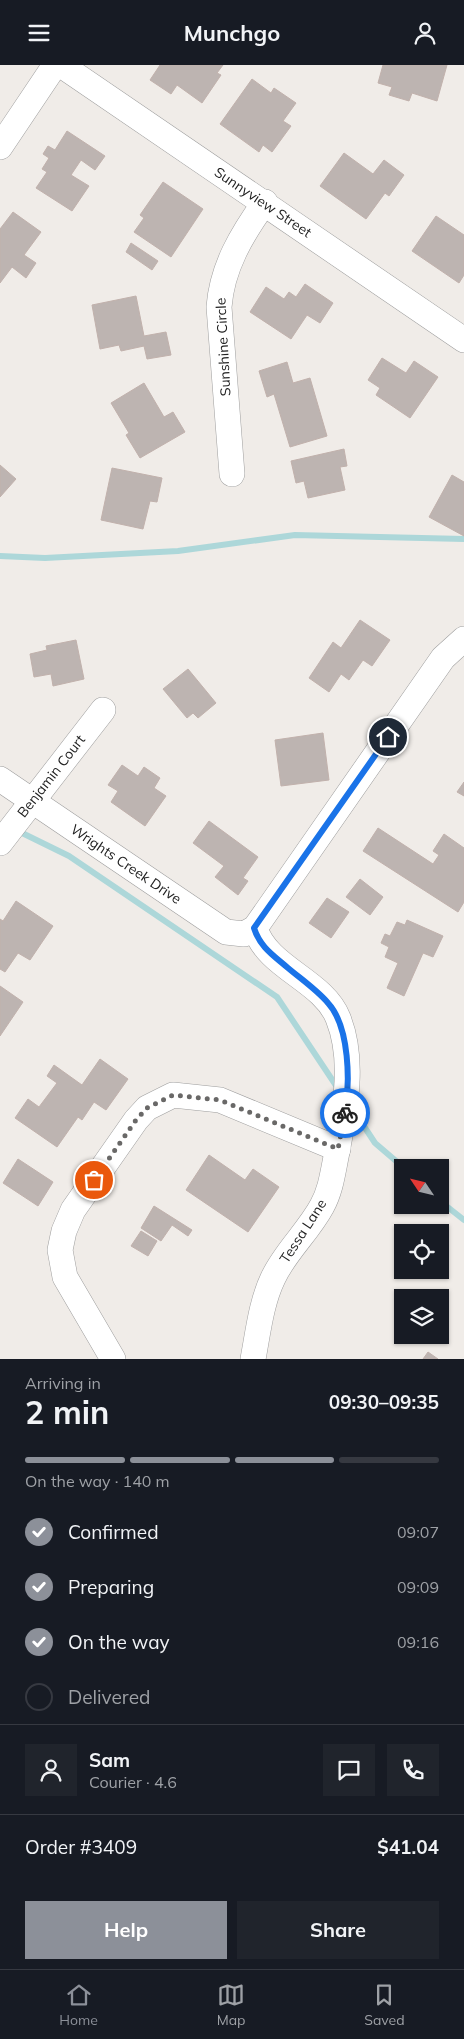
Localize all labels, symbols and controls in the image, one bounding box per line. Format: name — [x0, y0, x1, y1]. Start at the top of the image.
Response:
icon: menu — [25, 19, 53, 47]
text: Munchgo — [184, 19, 280, 47]
icon: person — [411, 19, 439, 47]
street label: Sunnyview Street — [211, 163, 315, 241]
street label: Sunshine Circle — [211, 297, 235, 397]
pin — [367, 716, 409, 758]
icon: home — [374, 723, 402, 751]
street label: Benjamin Court — [13, 731, 89, 821]
street label: Wrights Creek Drive — [67, 820, 185, 908]
courier — [320, 1088, 370, 1138]
icon: bike — [331, 1099, 359, 1127]
pin — [73, 1159, 115, 1201]
north arrow — [394, 1159, 449, 1214]
map controls — [394, 1159, 449, 1344]
icon: bag — [80, 1166, 108, 1194]
street label: Tessa Lane — [276, 1196, 330, 1266]
button: locate — [394, 1224, 449, 1279]
button: layers — [394, 1289, 449, 1344]
text: Arriving in — [25, 1373, 101, 1393]
text: 09:30–09:35 — [329, 1390, 439, 1414]
text: 2 min — [25, 1392, 109, 1432]
text: On the way · 140 m — [25, 1471, 170, 1491]
icon: check — [25, 1518, 53, 1546]
text: Confirmed — [68, 1520, 159, 1544]
text: 09:07 — [397, 1522, 439, 1542]
icon: check — [25, 1573, 53, 1601]
text: Preparing — [68, 1575, 154, 1599]
text: 09:09 — [397, 1577, 439, 1597]
icon: check — [25, 1628, 53, 1656]
text: On the way — [68, 1630, 170, 1654]
text: 09:16 — [397, 1632, 439, 1652]
text: Delivered — [68, 1685, 150, 1709]
button: person — [25, 1744, 77, 1796]
button: chat — [323, 1744, 375, 1796]
button: phone — [387, 1744, 439, 1796]
text: Sam — [89, 1748, 130, 1772]
text: Courier · 4.6 — [89, 1772, 177, 1792]
text: Order #3409 — [25, 1835, 137, 1859]
text: $41.04 — [377, 1835, 439, 1859]
button: Help — [25, 1901, 227, 1959]
button: Share — [237, 1901, 439, 1959]
tab: Home — [59, 1981, 98, 2029]
tab: Map — [217, 1981, 246, 2029]
tab: Saved — [364, 1981, 405, 2029]

